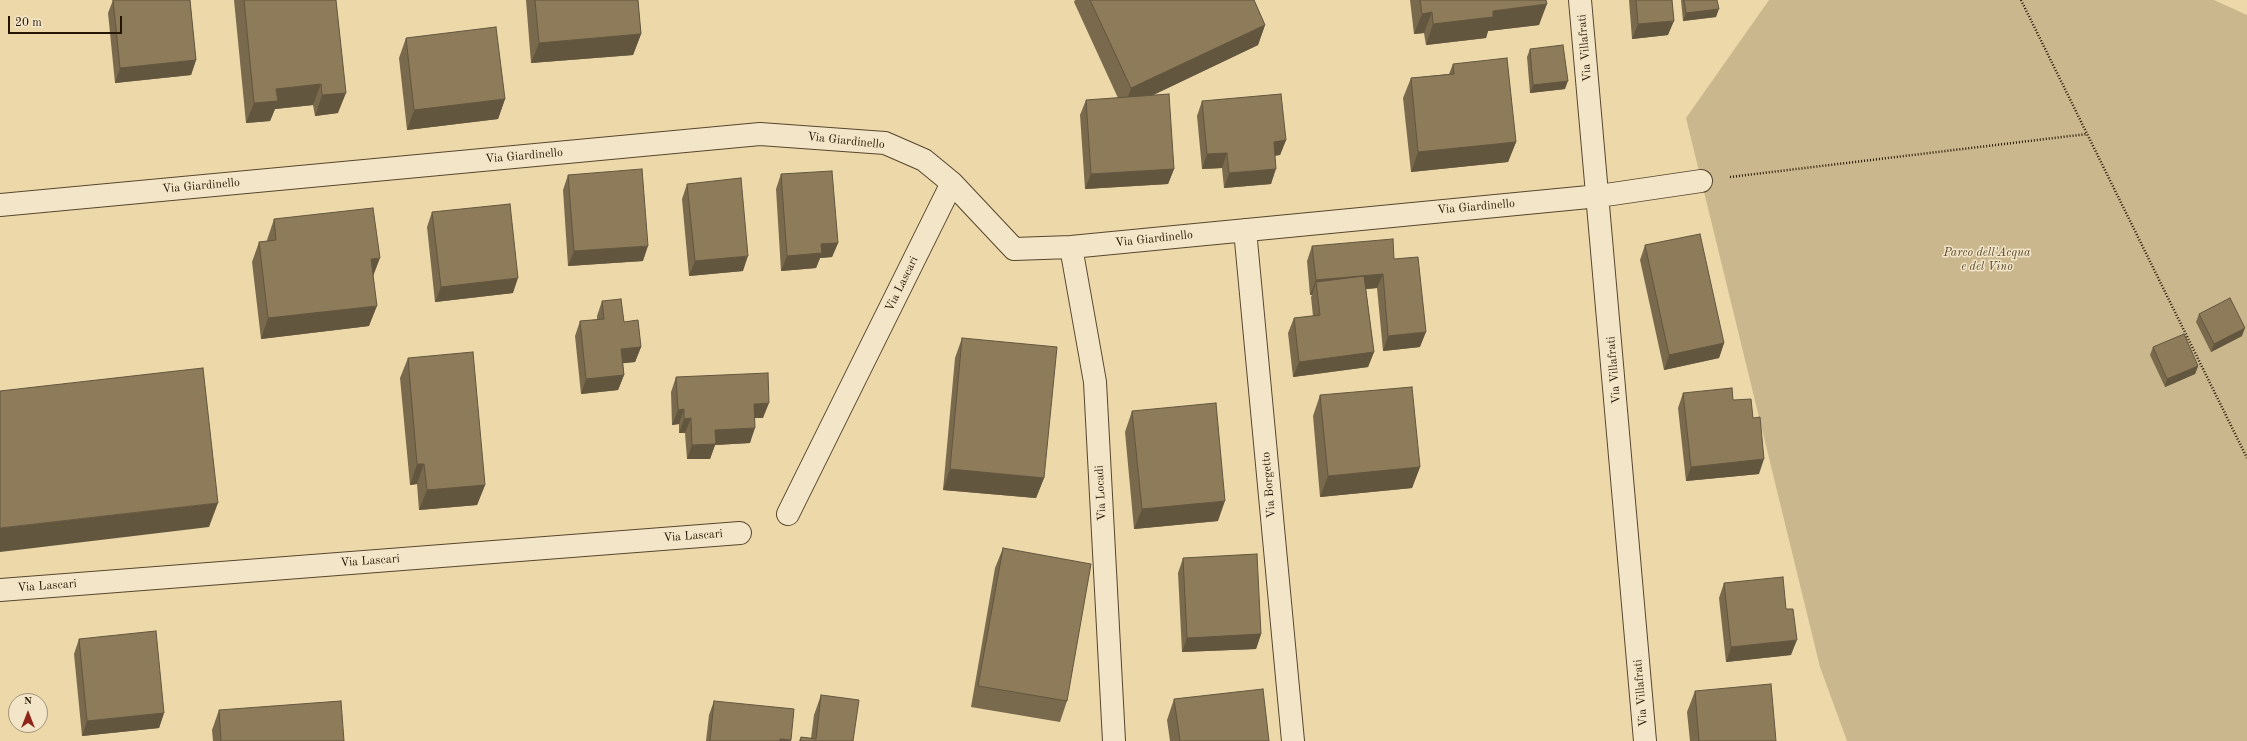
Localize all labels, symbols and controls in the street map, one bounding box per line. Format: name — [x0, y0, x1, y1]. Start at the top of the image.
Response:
scale bar — [10, 8, 124, 34]
street label: Via Villafrati — [1575, 14, 1595, 82]
text: 20 m — [15, 17, 42, 29]
street label: Via Giardinello — [806, 130, 886, 152]
street label: Via Giardinello — [485, 145, 563, 167]
street label: Via Giardinello — [162, 175, 240, 197]
street label: Via Giardinello — [1437, 196, 1515, 218]
street label: Via Giardinello — [1114, 228, 1194, 250]
park label: Parco dell'Acqua e del Vino — [1944, 246, 2030, 274]
street label: Via Lascari — [882, 254, 922, 314]
street label: Via Villafrati — [1604, 336, 1624, 404]
street label: Via Borgetto — [1259, 451, 1279, 519]
street label: Via Locadi — [1092, 465, 1110, 521]
street label: Via Lascari — [663, 527, 723, 545]
street label: Via Lascari — [340, 552, 400, 570]
street label: Via Lascari — [17, 577, 77, 595]
street label: Via Villafrati — [1631, 659, 1651, 727]
north arrow — [8, 693, 48, 733]
text: N — [24, 696, 32, 707]

